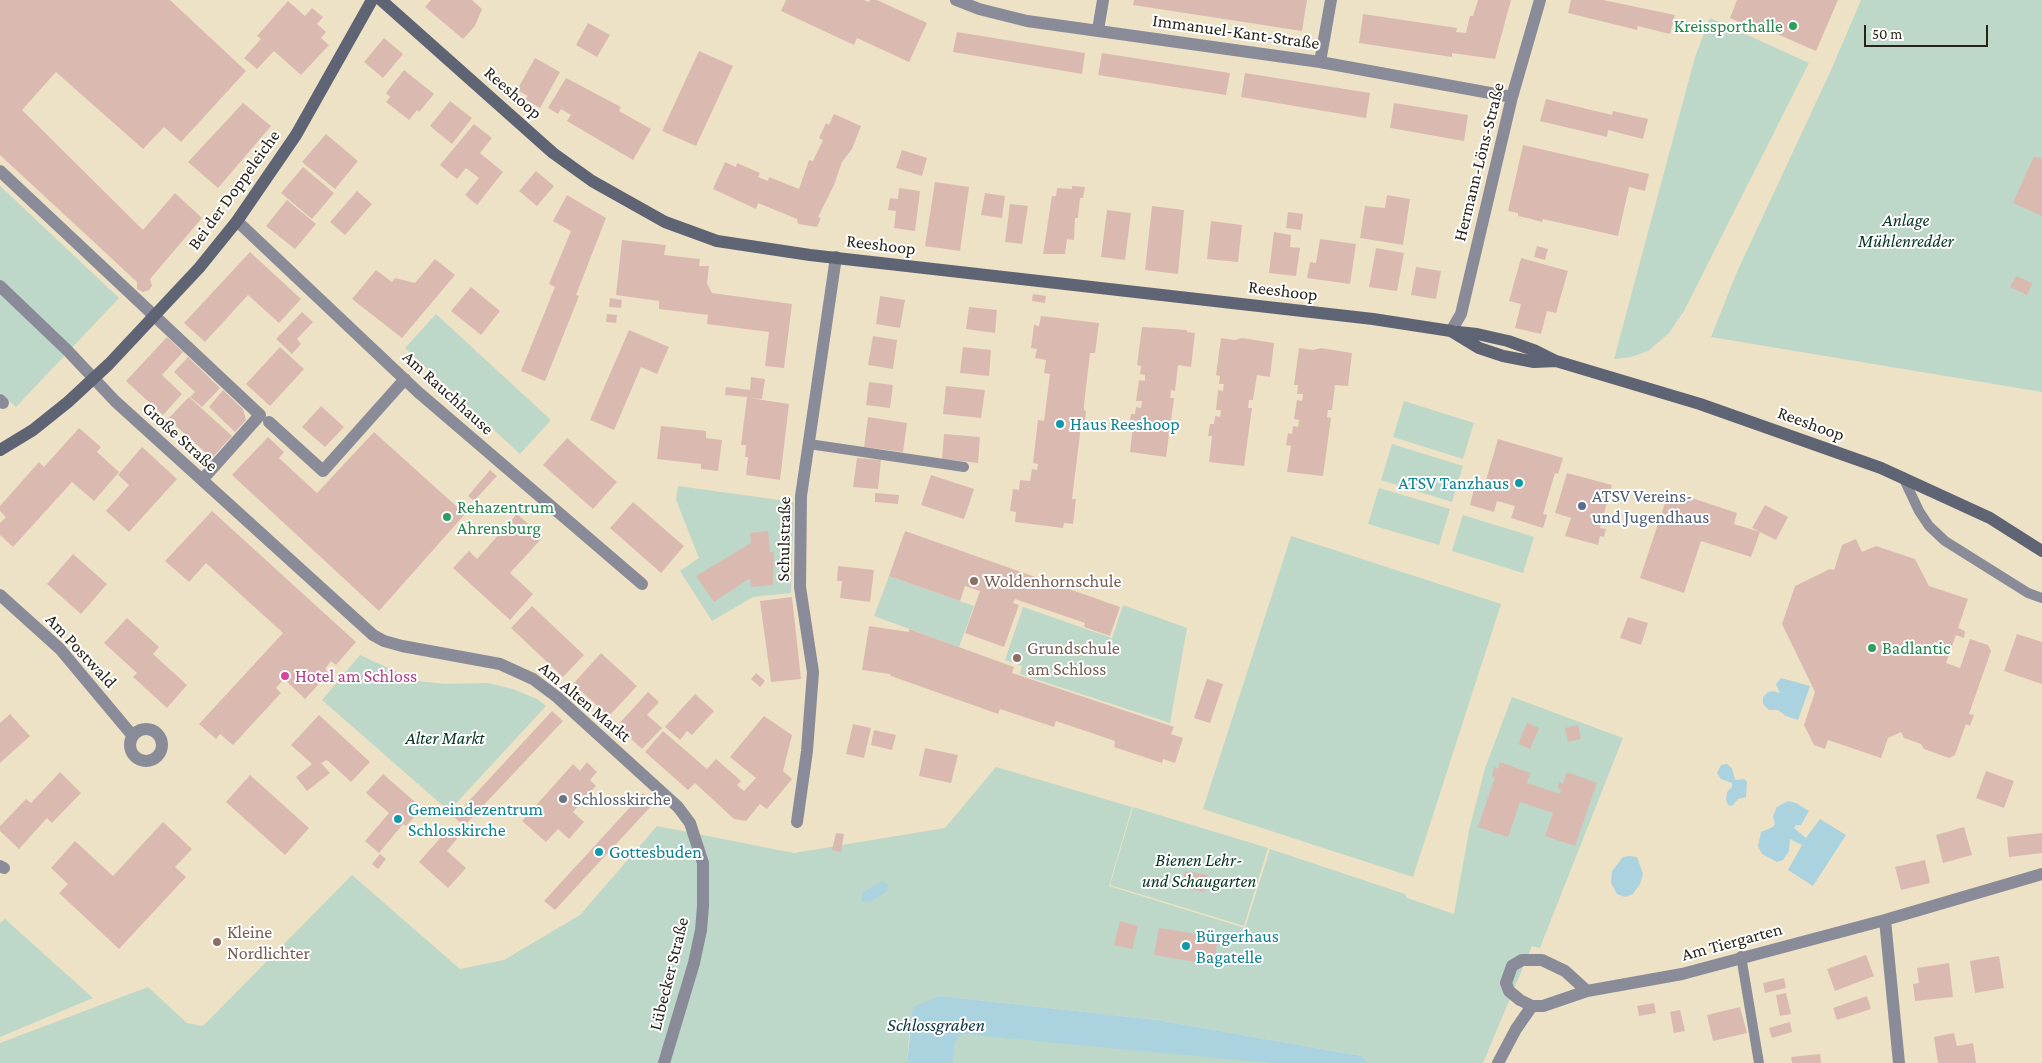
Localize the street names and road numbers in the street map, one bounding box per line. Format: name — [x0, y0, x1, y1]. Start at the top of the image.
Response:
street label: Immanuel-Kant-Straße — [1151, 10, 1321, 54]
street label: Reeshoop — [480, 62, 546, 124]
street label: Hermann-Löns-Straße — [1449, 80, 1509, 244]
street label: Bei der Doppeleiche — [183, 126, 285, 254]
street label: Reeshoop — [845, 230, 917, 260]
street label: Reeshoop — [1247, 276, 1319, 306]
street label: Am Rauchhause — [398, 346, 498, 440]
street label: Große Straße — [138, 397, 222, 477]
street label: Reeshoop — [1775, 402, 1847, 446]
street label: Schulstraße — [772, 496, 796, 582]
street label: Am Postwald — [41, 609, 121, 693]
street label: Am Alten Markt — [534, 657, 636, 747]
street label: Lübecker Straße — [645, 915, 693, 1033]
street label: Am Tiergarten — [1679, 918, 1785, 966]

